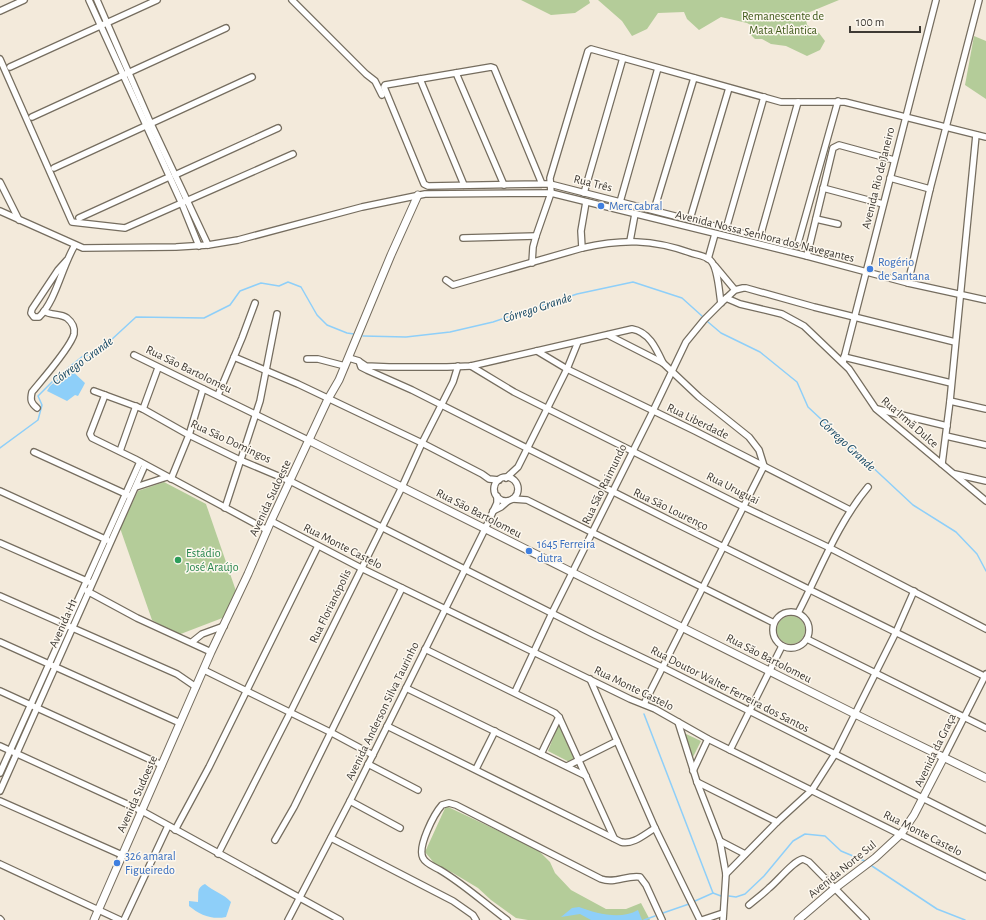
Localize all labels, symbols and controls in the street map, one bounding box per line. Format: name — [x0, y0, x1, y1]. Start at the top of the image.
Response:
scale bar — [850, 8, 920, 34]
park label: Remanescente de Mata Atlântica — [742, 10, 824, 36]
text: 100 m — [856, 16, 884, 28]
street label: Avenida Rio de Janeiro — [860, 126, 896, 230]
street label: Rua Três — [573, 172, 613, 194]
place label: Merc cabral — [609, 200, 663, 212]
marker: Merc cabral — [596, 201, 606, 211]
street label: Avenida Nossa Senhora dos Navegantes — [674, 208, 856, 264]
place label: Rogério de Santana — [878, 256, 930, 282]
marker: Rogério de Santana — [865, 264, 875, 274]
water label: Córrego Grande — [501, 291, 574, 326]
water label: Córrego Grande — [50, 335, 116, 388]
street label: Rua São Bartolomeu — [144, 343, 234, 395]
street label: Rua Irmã Dulce — [879, 394, 941, 450]
street label: Rua Liberdade — [665, 401, 731, 441]
water label: Córrego Grande — [816, 416, 878, 474]
street label: Rua São Domingos — [189, 417, 273, 465]
street label: Rua São Raimundo — [579, 442, 629, 526]
street label: Avenida Sudoeste — [247, 458, 293, 538]
street label: Rua Uruguai — [705, 470, 761, 506]
street label: Rua São Bartolomeu — [434, 486, 524, 540]
street label: Rua São Lourenço — [632, 486, 710, 532]
street label: Rua Monte Castelo — [302, 521, 384, 571]
place label: 1645 Ferreira dutra — [537, 538, 596, 564]
marker: 1645 Ferreira dutra — [524, 546, 534, 556]
place label: Estádio José Araújo — [186, 547, 239, 574]
marker: Estádio José Araújo — [173, 555, 183, 565]
street label: Rua Florianópolis — [307, 567, 353, 645]
street label: Avenida H1 — [47, 597, 79, 649]
street label: Rua São Bartolomeu — [724, 631, 814, 685]
street label: Avenida Anderson Silva Taurinho — [343, 640, 421, 782]
street label: Rua Doutor Walter Ferreira dos Santos — [649, 644, 811, 734]
street label: Rua Monte Castelo — [592, 664, 676, 712]
street label: Avenida da Graça — [912, 711, 958, 789]
street label: Avenida Sudoeste — [115, 754, 159, 834]
street label: Rua Monte Castelo — [882, 808, 964, 858]
street label: Avenida Norte Sul — [806, 838, 878, 900]
place label: 326 amaral Figueiredo — [125, 850, 176, 876]
marker: 326 amaral Figueiredo — [112, 858, 122, 868]

